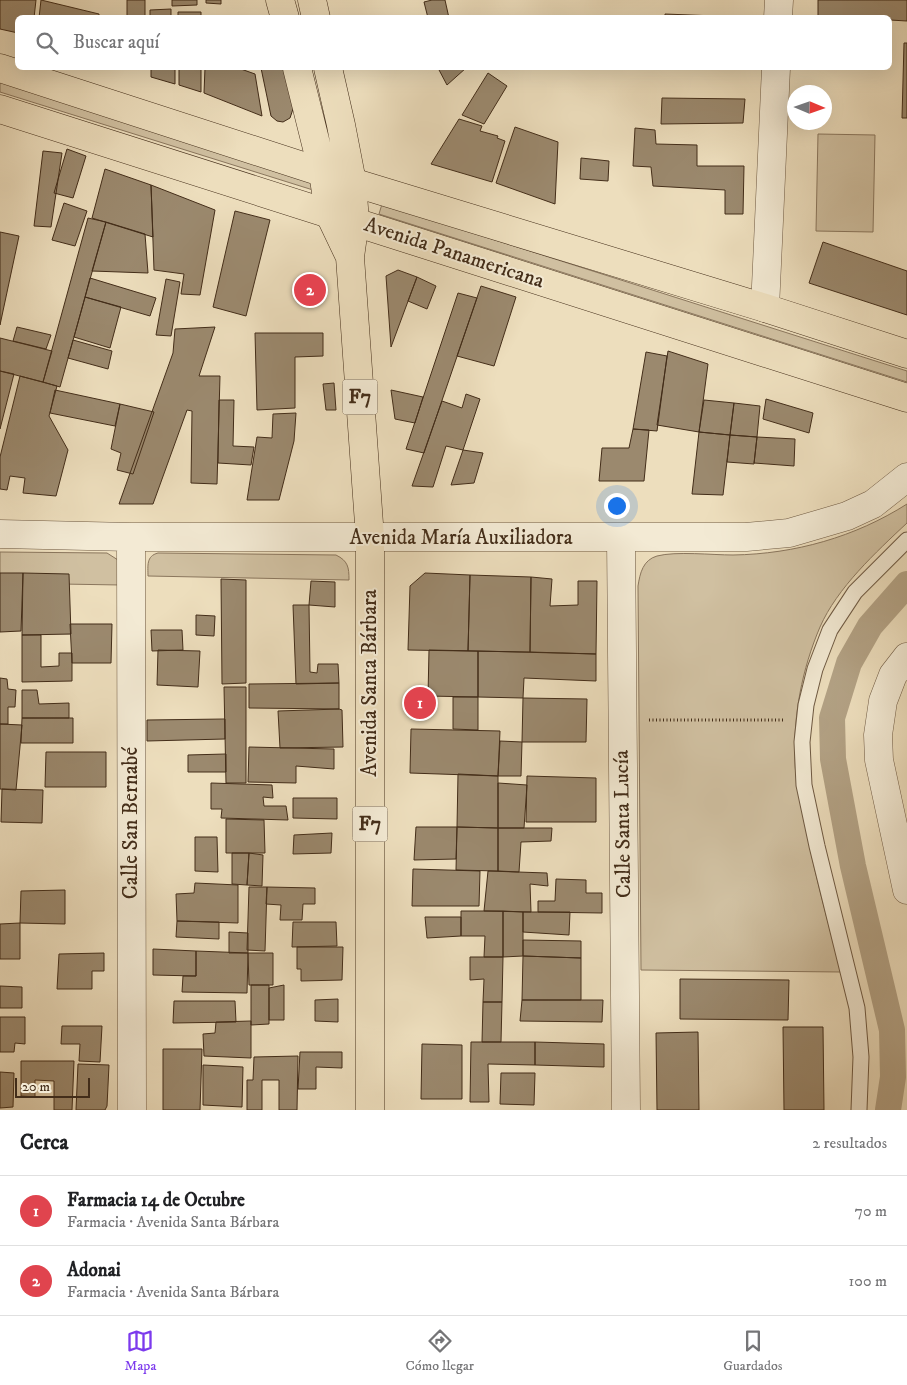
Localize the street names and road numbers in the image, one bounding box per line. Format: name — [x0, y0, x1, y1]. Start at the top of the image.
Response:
street label: Avenida Panamericana — [361, 212, 547, 294]
road number: F7 — [342, 380, 378, 414]
street label: Avenida María Auxiliadora — [349, 525, 573, 551]
street label: Avenida Santa Bárbara — [357, 589, 383, 777]
street label: Calle San Bernabé — [118, 747, 144, 899]
street label: Calle Santa Lucía — [609, 750, 637, 898]
road number: F7 — [352, 806, 388, 842]

